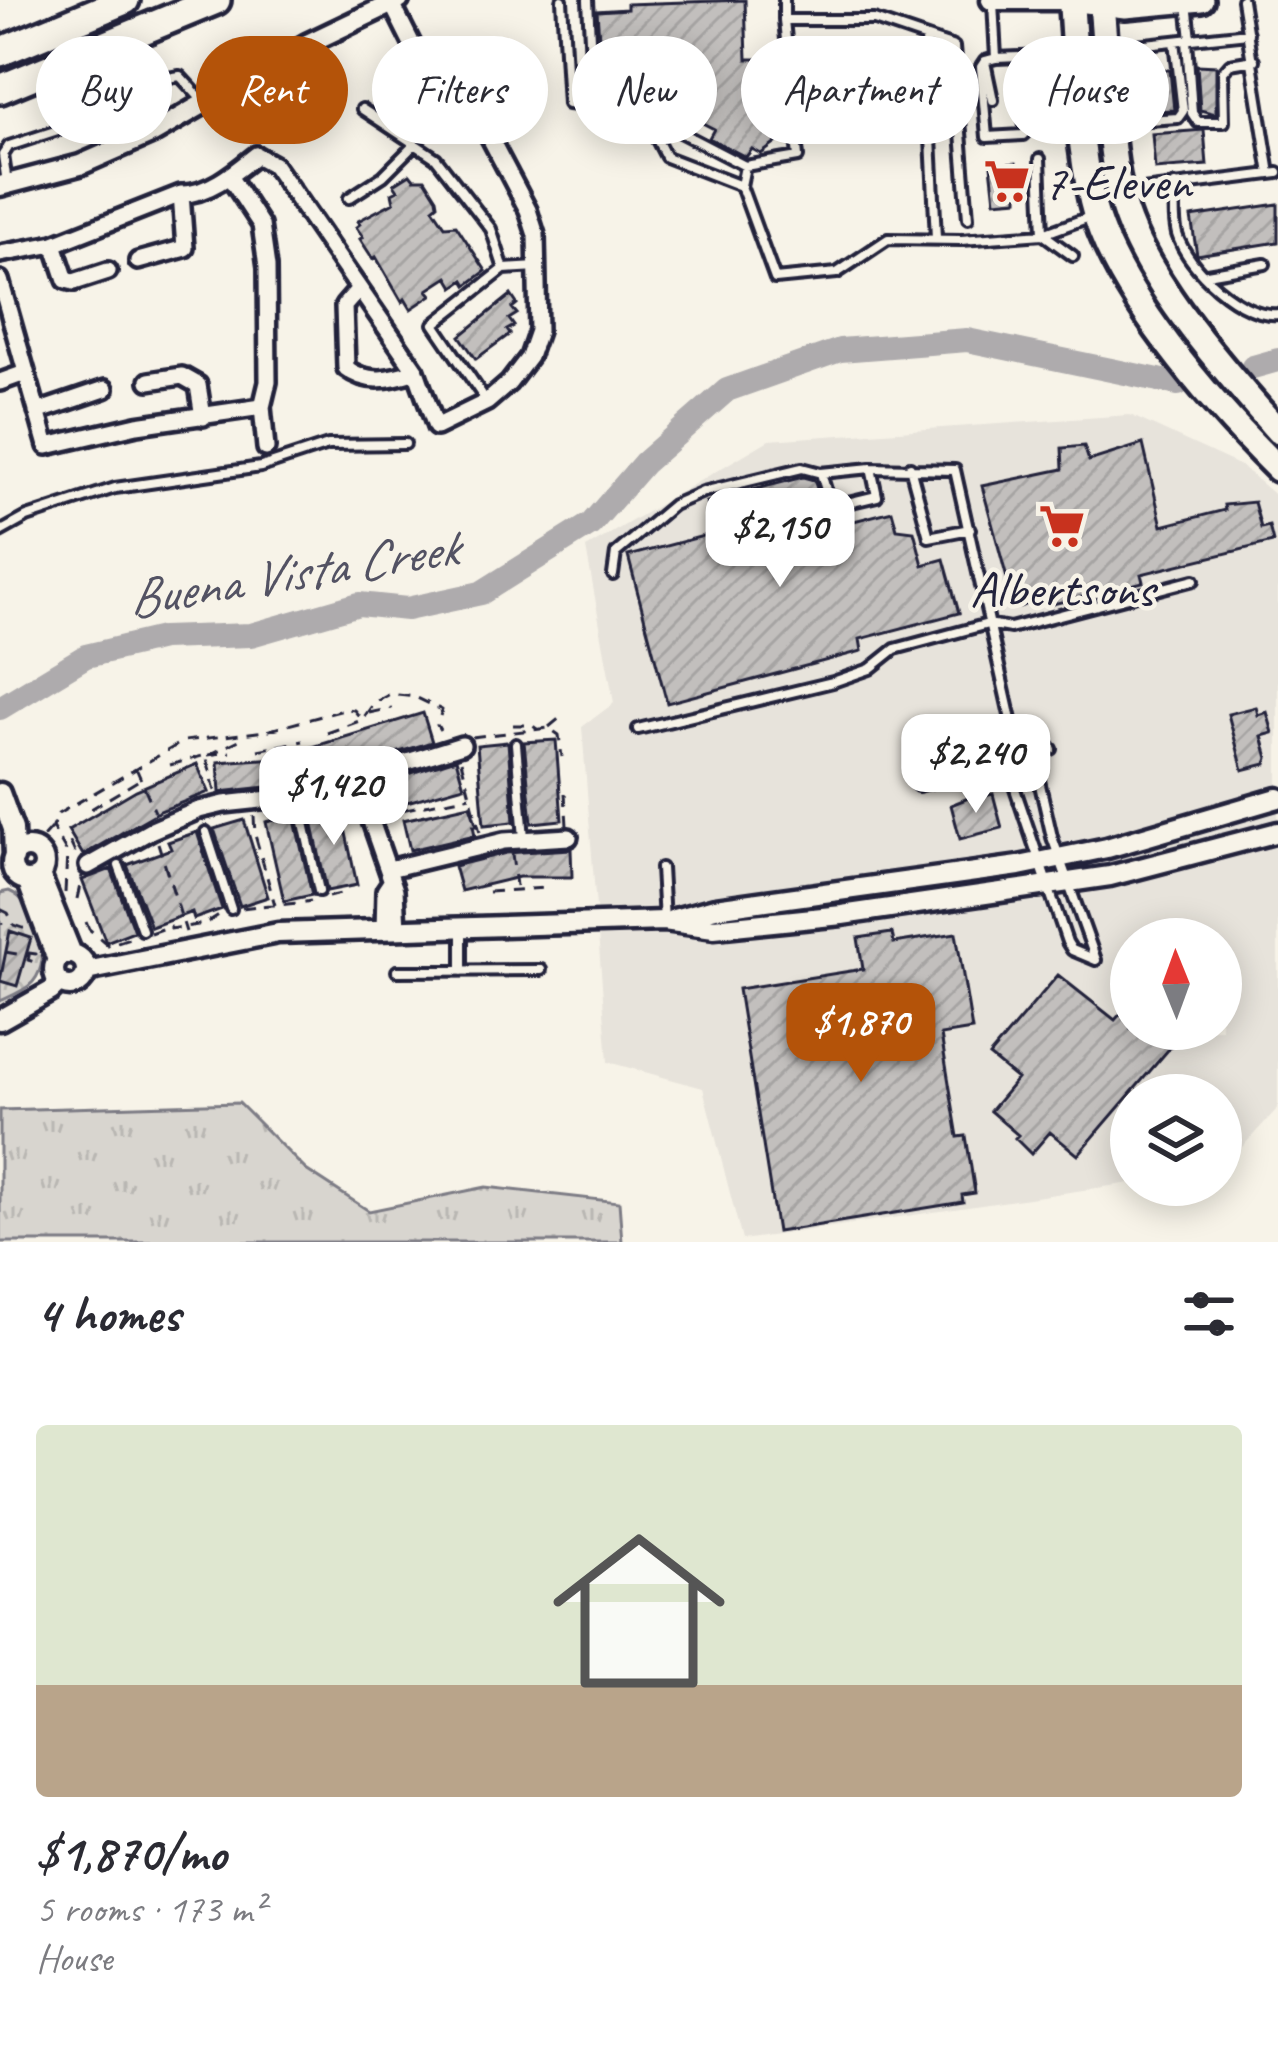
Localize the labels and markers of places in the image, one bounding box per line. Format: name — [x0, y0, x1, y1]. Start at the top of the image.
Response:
place label: 7-Eleven — [1043, 150, 1194, 214]
supermarket icon: 7-Eleven — [982, 156, 1032, 206]
pin: $2,150 — [682, 488, 878, 590]
supermarket icon: Albertsons — [1037, 501, 1087, 551]
place label: Albertsons — [970, 557, 1159, 621]
pin: $2,240 — [878, 714, 1074, 816]
pin: $1,420 — [236, 746, 432, 848]
pin: $1,870 — [763, 983, 959, 1085]

